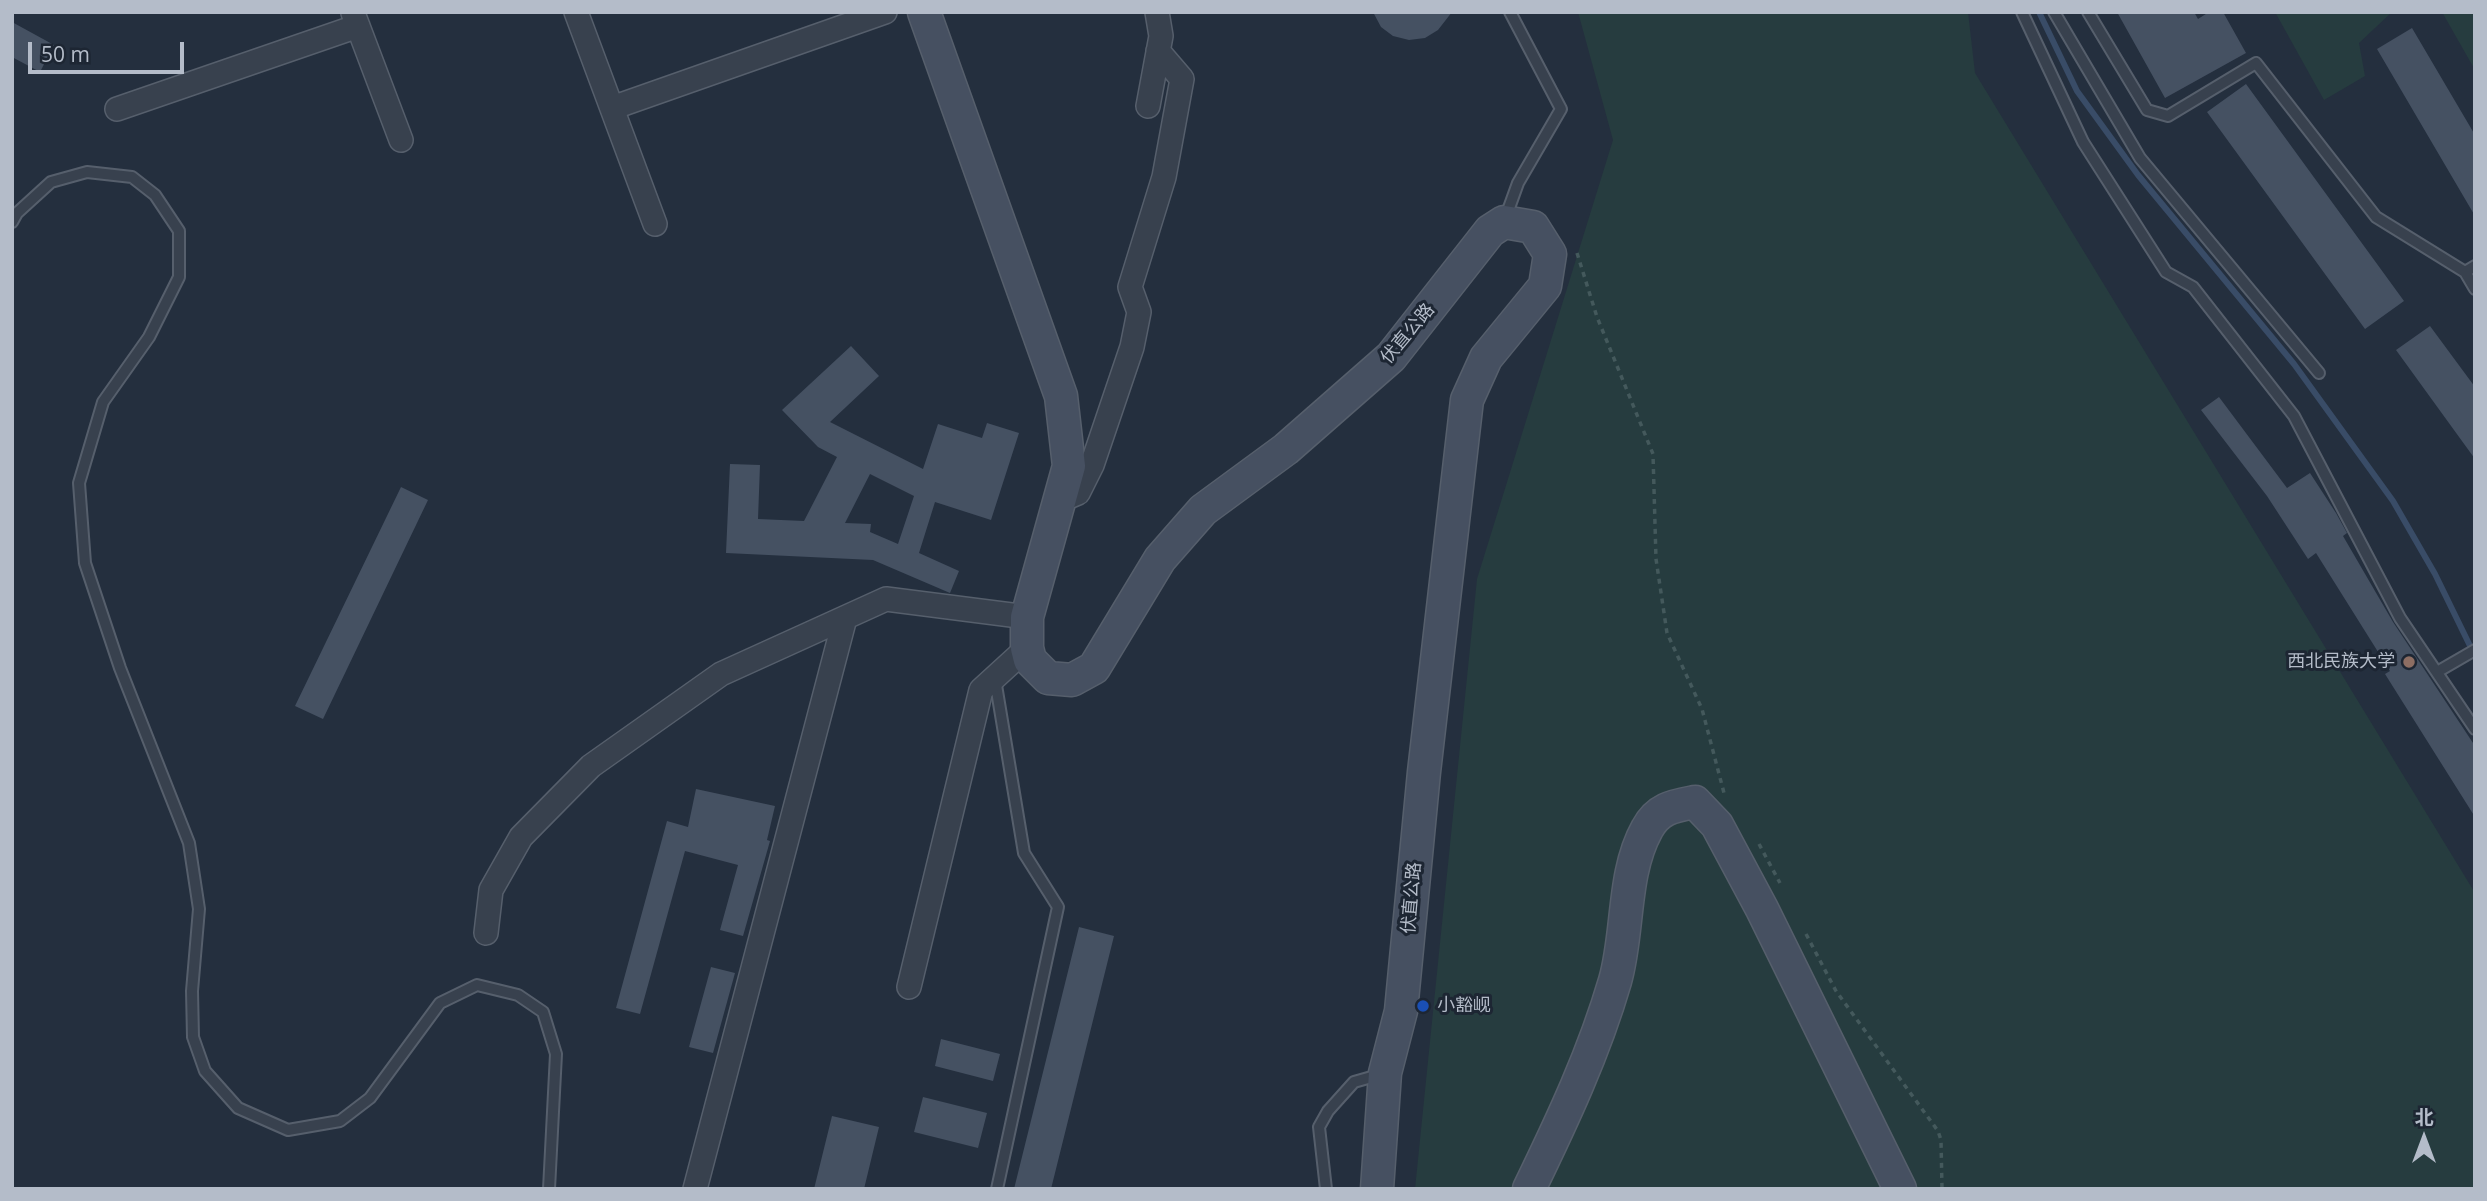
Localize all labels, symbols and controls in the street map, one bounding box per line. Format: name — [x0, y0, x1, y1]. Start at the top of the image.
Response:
scale bar — [32, 28, 187, 72]
text: 50 m — [41, 40, 90, 68]
street label: 伏直公路 — [1377, 299, 1439, 369]
place label: 西北民族大学 — [2287, 651, 2395, 673]
marker: 西北民族大学 — [2401, 654, 2417, 670]
street label: 伏直公路 — [1398, 861, 1426, 935]
place label: 小豁岘 — [1437, 995, 1491, 1017]
marker: 小豁岘 — [1415, 998, 1431, 1014]
north arrow — [2389, 1103, 2459, 1173]
text: 北 — [2414, 1104, 2434, 1130]

